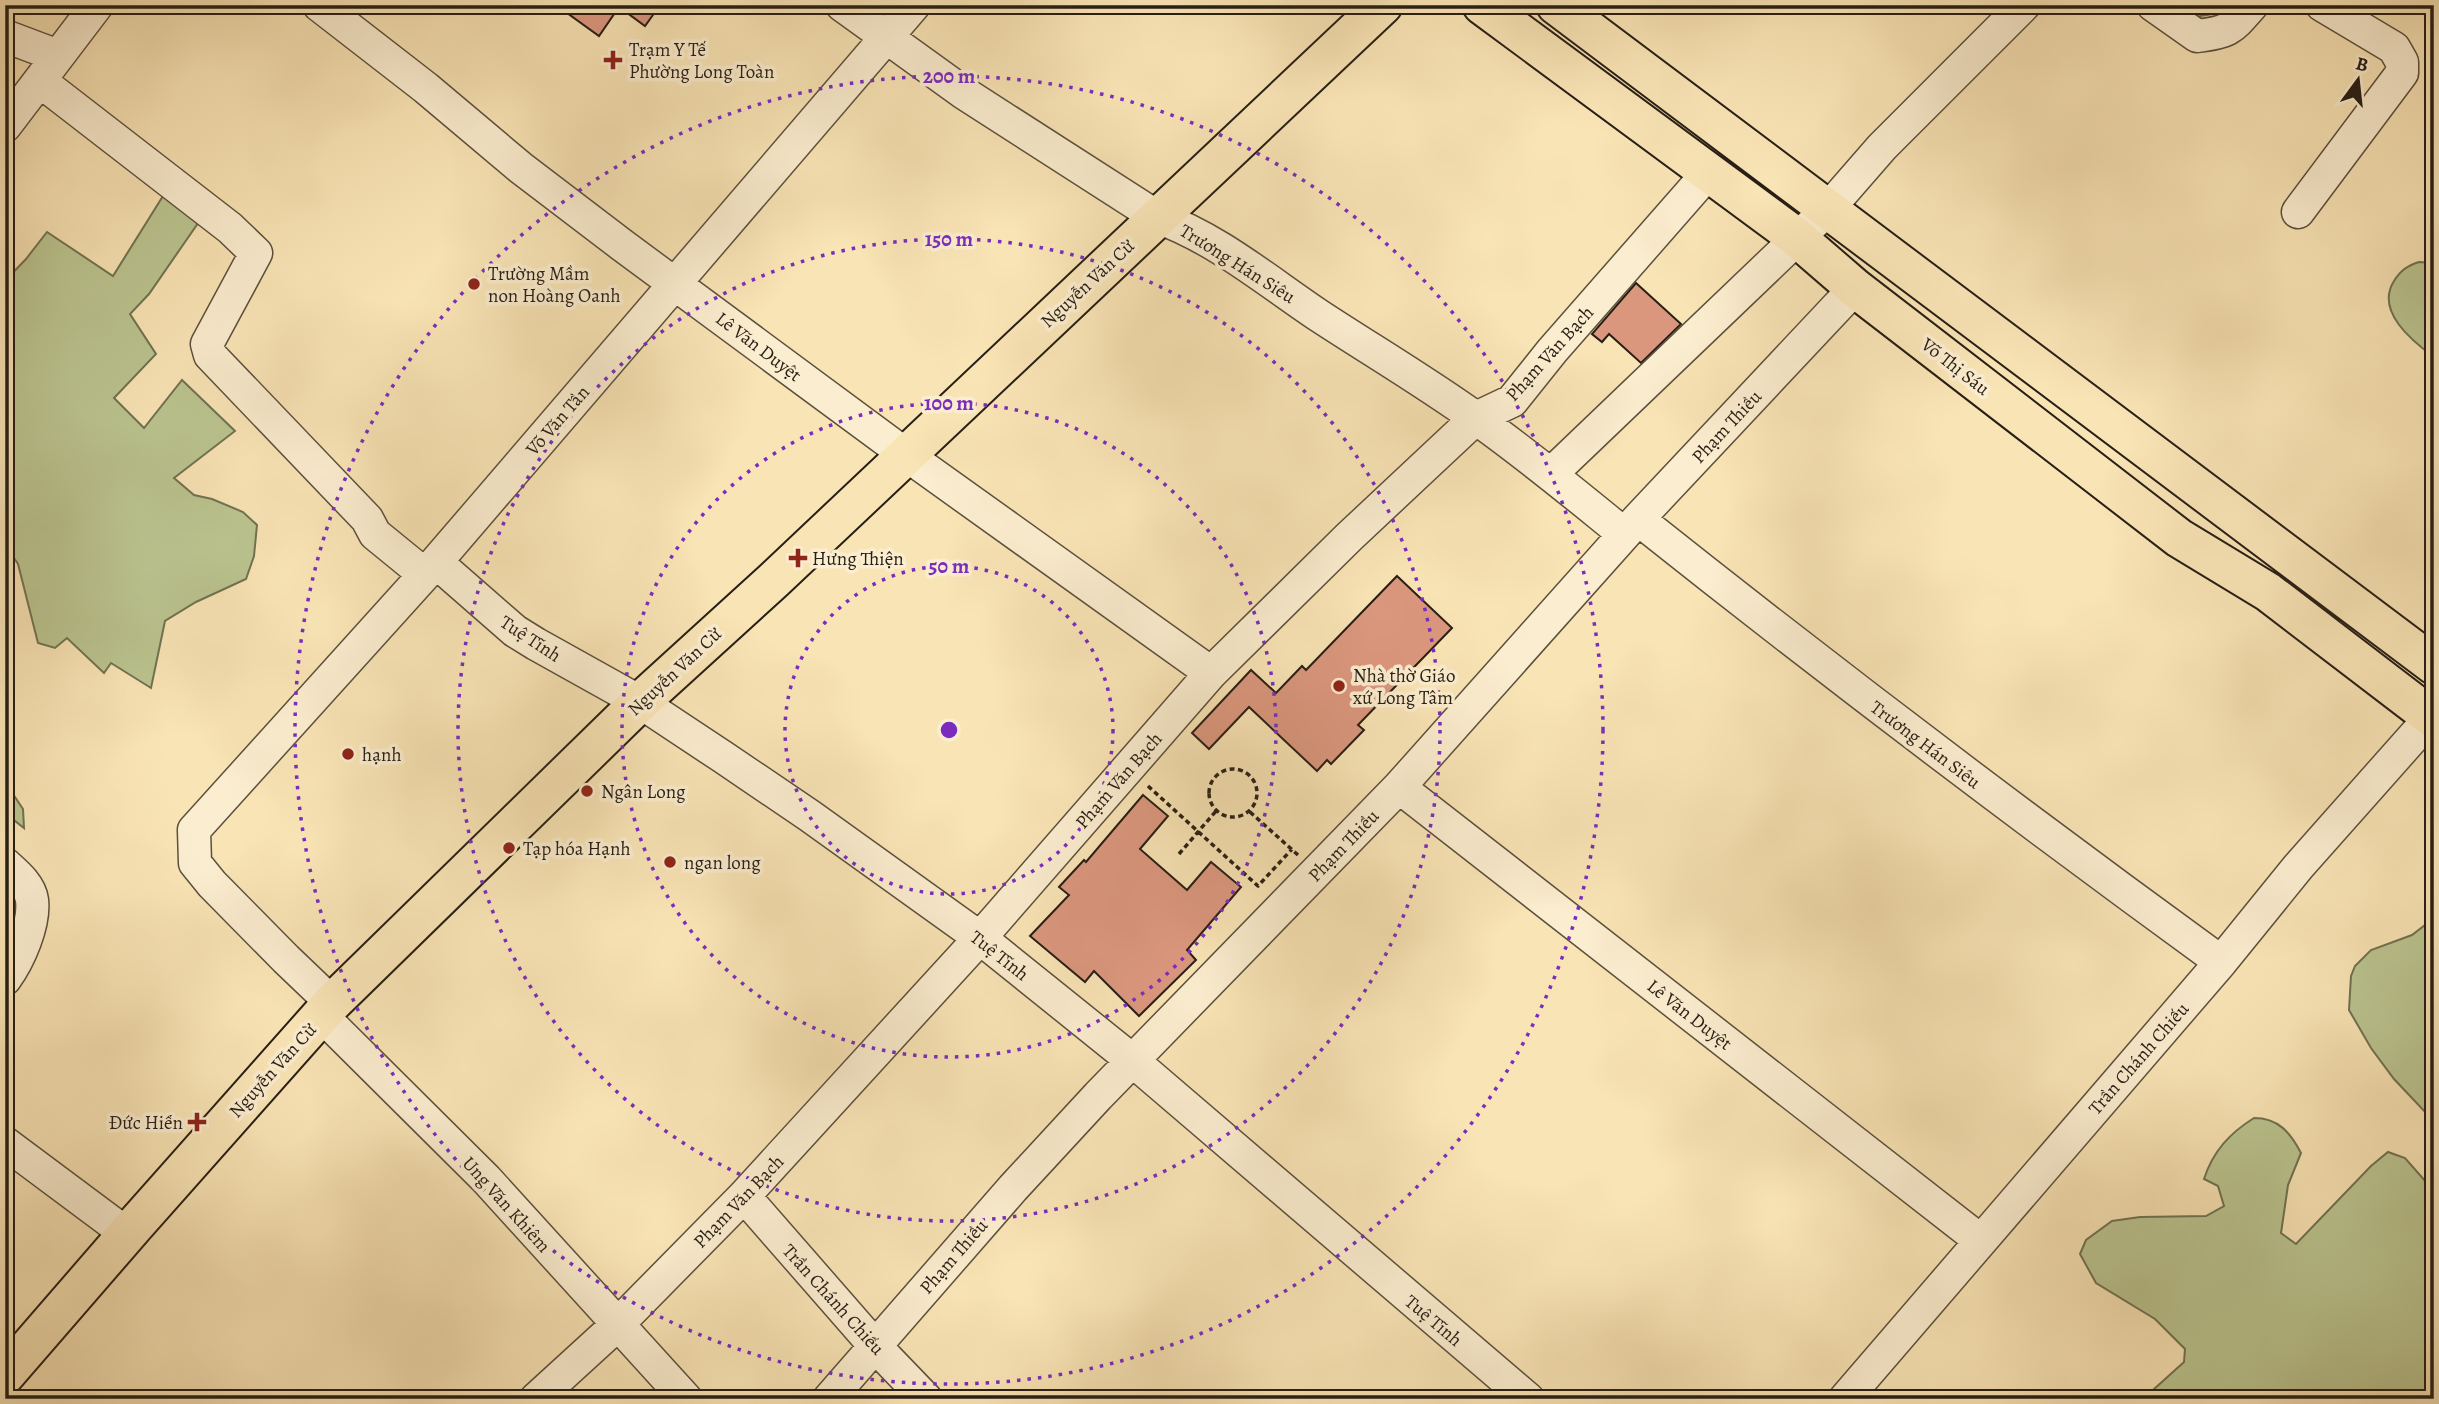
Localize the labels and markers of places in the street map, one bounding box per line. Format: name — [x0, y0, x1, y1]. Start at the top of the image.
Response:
place label: Trạm Y Tế Phường Long Toàn — [629, 37, 774, 85]
marker: Trạm Y Tế Phường Long Toàn — [603, 50, 623, 70]
place label: Trường Mầm non Hoàng Oanh — [488, 261, 621, 309]
marker: Trường Mầm non Hoàng Oanh — [466, 276, 482, 292]
place label: Hưng Thiện — [812, 546, 904, 572]
marker: Hưng Thiện — [790, 550, 806, 566]
place label: Nhà thờ Giáo xứ Long Tâm — [1353, 663, 1455, 711]
marker: Nhà thờ Giáo xứ Long Tâm — [1331, 678, 1347, 694]
centre of rings — [937, 718, 961, 742]
place label: hạnh — [362, 742, 402, 768]
marker: hạnh — [340, 746, 356, 762]
place label: Ngân Long — [601, 779, 686, 805]
marker: Ngân Long — [579, 783, 595, 799]
place label: Tạp hóa Hạnh — [523, 836, 631, 862]
marker: Tạp hóa Hạnh — [501, 840, 517, 856]
place label: ngan long — [684, 850, 761, 876]
marker: ngan long — [662, 854, 678, 870]
place label: Đức Hiển — [109, 1110, 183, 1136]
marker: Đức Hiển — [189, 1114, 205, 1130]

